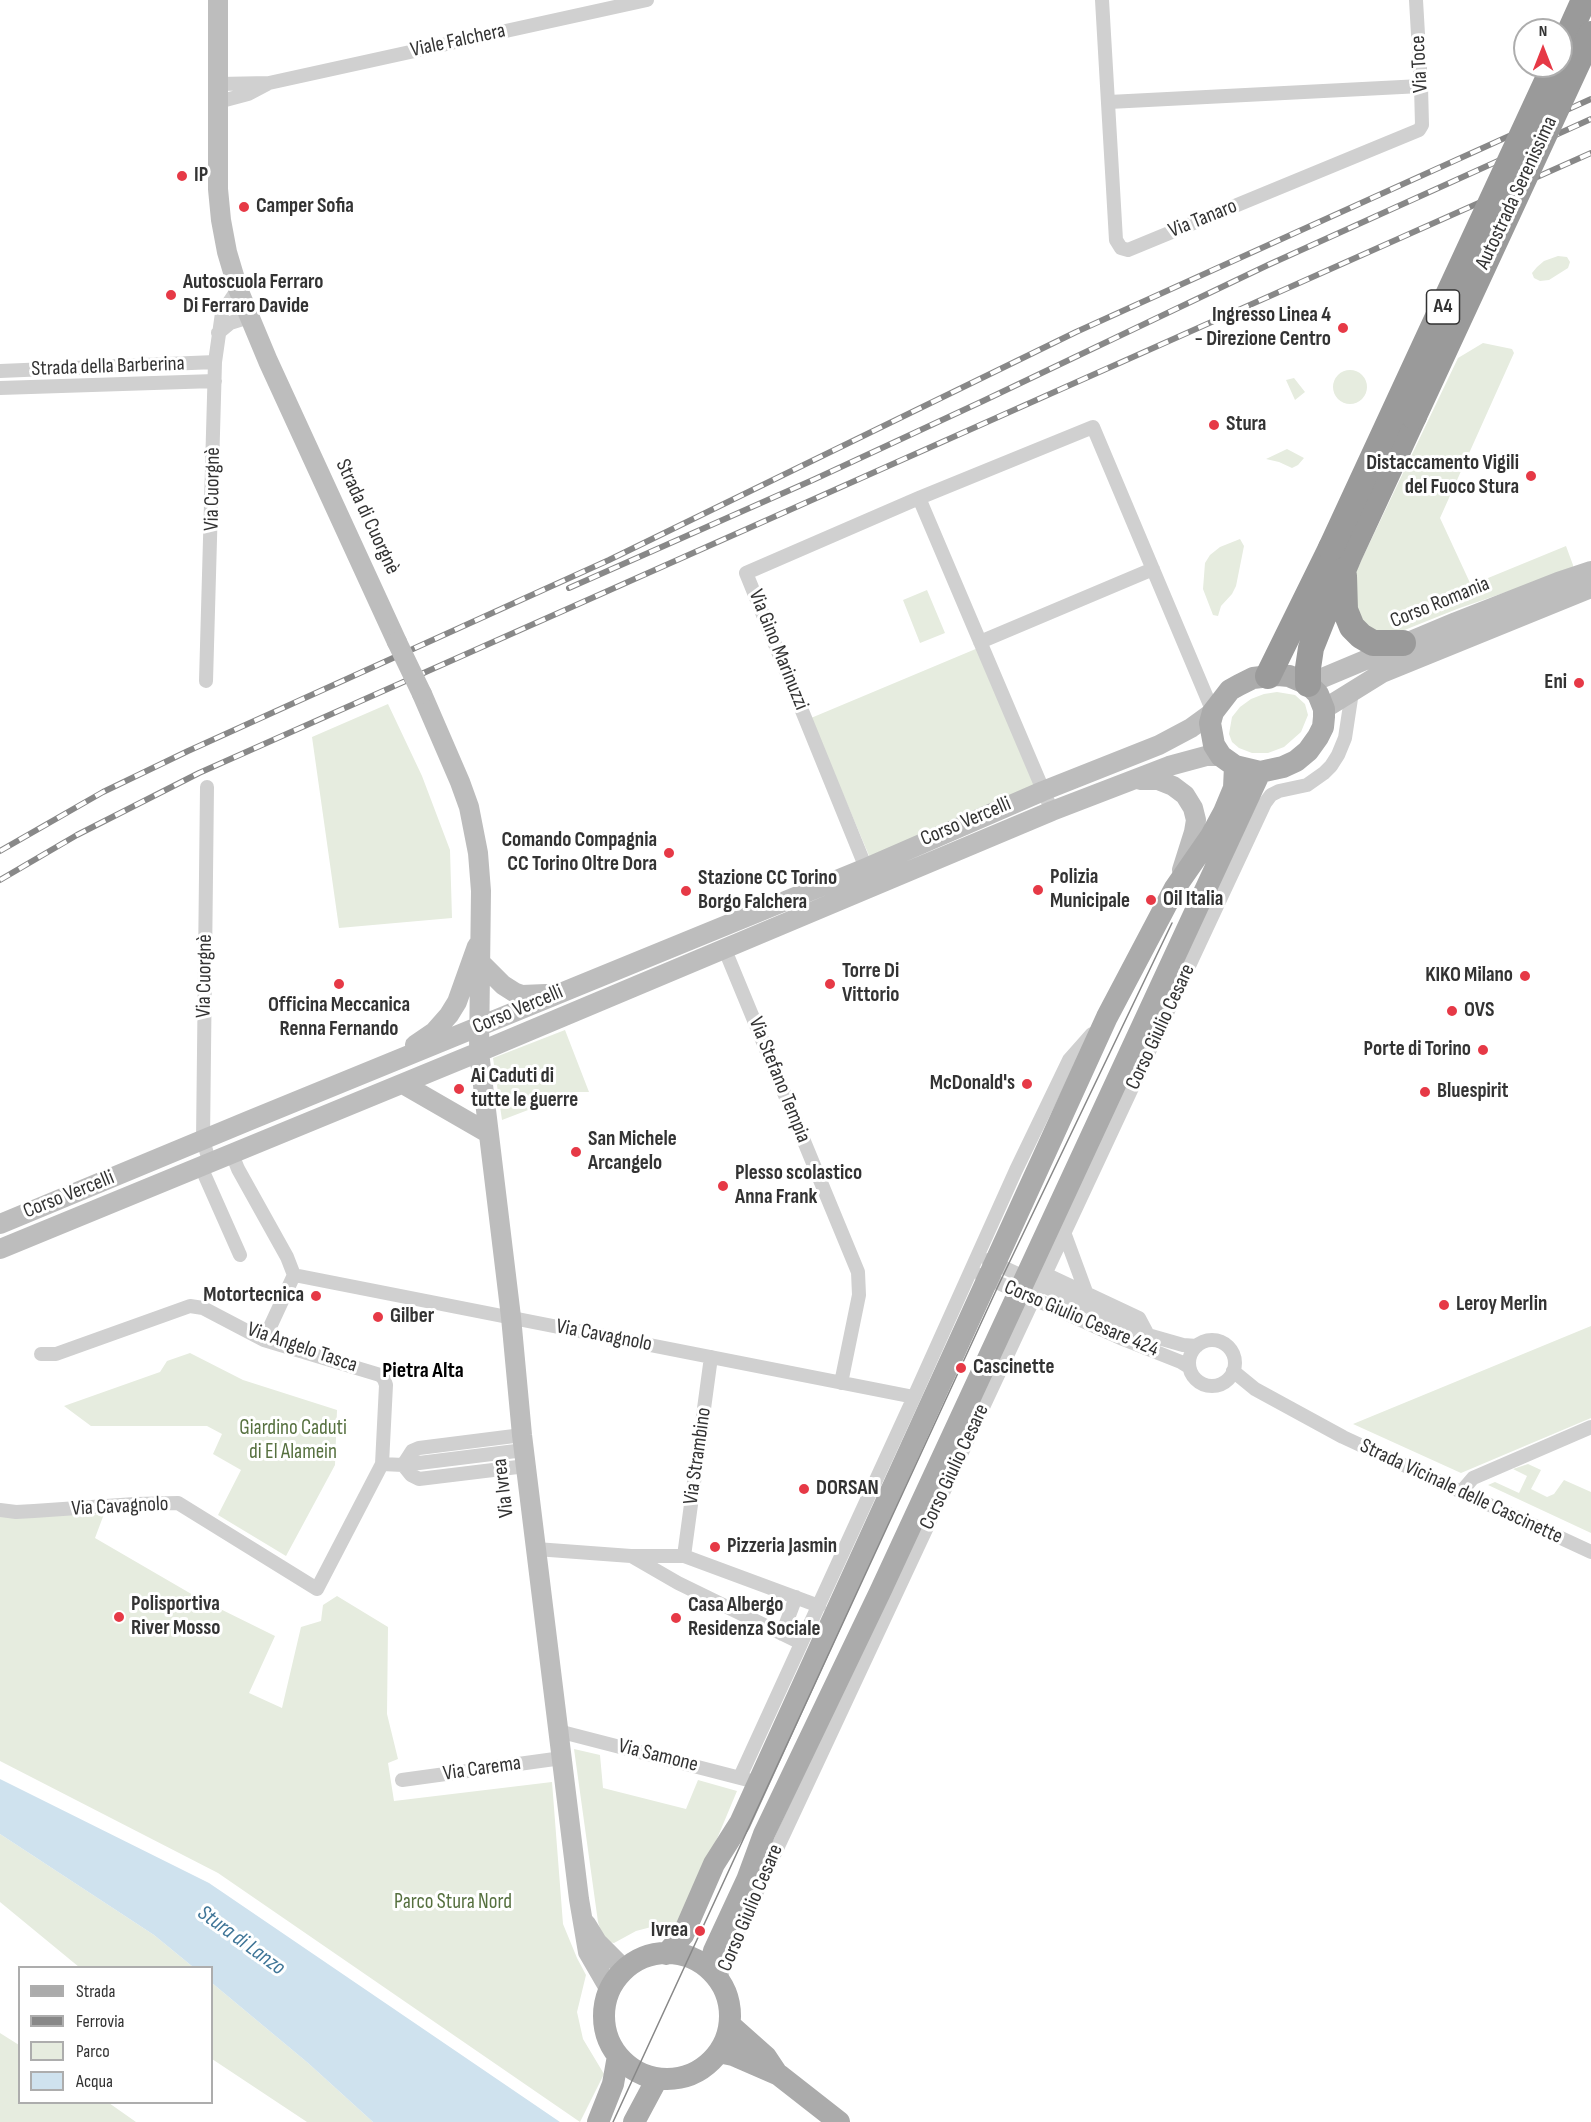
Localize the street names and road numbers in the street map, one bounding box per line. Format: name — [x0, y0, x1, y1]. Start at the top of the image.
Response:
street label: Viale Falchera — [408, 19, 508, 63]
street label: Via Toce — [1406, 35, 1434, 93]
street label: Autostrada Serenissima — [1471, 113, 1563, 273]
street label: Via Tanaro — [1165, 194, 1241, 244]
road number: A4 — [1426, 290, 1460, 324]
street label: Strada della Barberina — [31, 352, 185, 382]
street label: Via Cuorgnè — [200, 447, 226, 531]
street label: Strada di Cuorgnè — [329, 455, 405, 579]
street label: Corso Romania — [1387, 572, 1493, 634]
street label: Via Gino Marinuzzi — [742, 586, 814, 714]
street label: Corso Vercelli — [917, 792, 1015, 852]
street label: Via Cuorgnè — [192, 934, 218, 1018]
street label: Corso Giulio Cesare — [1121, 960, 1201, 1094]
street label: Corso Vercelli — [469, 980, 567, 1040]
street label: Via Stefano Tempia — [742, 1014, 816, 1146]
street label: Corso Vercelli — [20, 1165, 118, 1225]
street label: Corso Giulio Cesare 424 — [1000, 1275, 1162, 1363]
street label: Via Cavagnolo — [554, 1314, 654, 1358]
street label: Via Angelo Tasca — [244, 1317, 360, 1379]
street label: Corso Giulio Cesare — [915, 1400, 995, 1534]
street label: Via Strambino — [679, 1406, 717, 1506]
street label: Strada Vicinale delle Cascinette — [1356, 1434, 1566, 1550]
street label: Via Ivrea — [488, 1457, 520, 1519]
street label: Via Cavagnolo — [71, 1492, 169, 1522]
street label: Via Samone — [615, 1734, 701, 1778]
street label: Via Carema — [441, 1751, 523, 1787]
street label: Corso Giulio Cesare — [713, 1841, 789, 1975]

